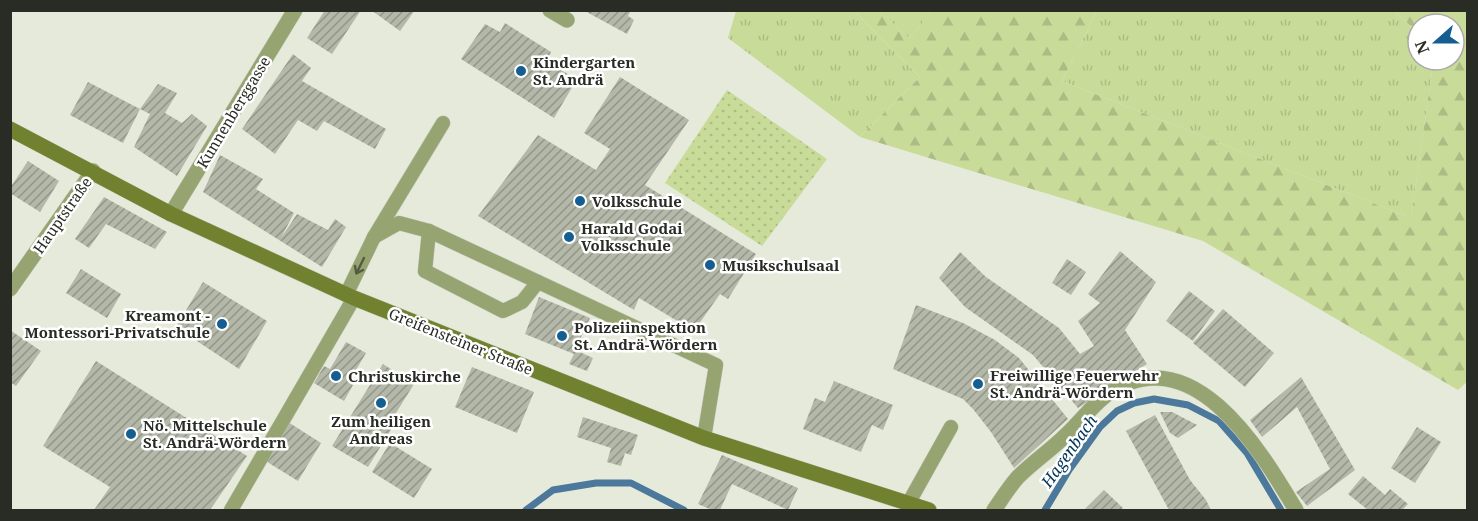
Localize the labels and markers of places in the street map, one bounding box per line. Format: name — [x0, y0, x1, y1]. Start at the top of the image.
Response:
place label: Kindergarten St. Andrä — [533, 52, 635, 89]
marker: Kindergarten St. Andrä — [514, 64, 528, 78]
place label: Volksschule — [592, 191, 682, 211]
marker: Volksschule — [573, 194, 587, 208]
place label: Harald Godai Volksschule — [581, 218, 683, 255]
marker: Harald Godai Volksschule — [562, 230, 576, 244]
place label: Musikschulsaal — [722, 255, 840, 275]
marker: Musikschulsaal — [703, 258, 717, 272]
place label: Kreamont - Montessori-Privatschule — [25, 305, 210, 342]
marker: Kreamont - Montessori-Privatschule — [215, 317, 229, 331]
place label: Polizeiinspektion St. Andrä-Wördern — [574, 317, 718, 354]
marker: Polizeiinspektion St. Andrä-Wördern — [555, 329, 569, 343]
place label: Freiwillige Feuerwehr St. Andrä-Wördern — [990, 365, 1159, 402]
place label: Christuskirche — [348, 366, 461, 386]
marker: Christuskirche — [329, 369, 343, 383]
marker: Freiwillige Feuerwehr St. Andrä-Wördern — [971, 377, 985, 391]
marker: Zum heiligen Andreas — [374, 396, 388, 410]
place label: Zum heiligen Andreas — [331, 411, 431, 448]
place label: Nö. Mittelschule St. Andrä-Wördern — [143, 415, 287, 452]
marker: Nö. Mittelschule St. Andrä-Wördern — [124, 427, 138, 441]

